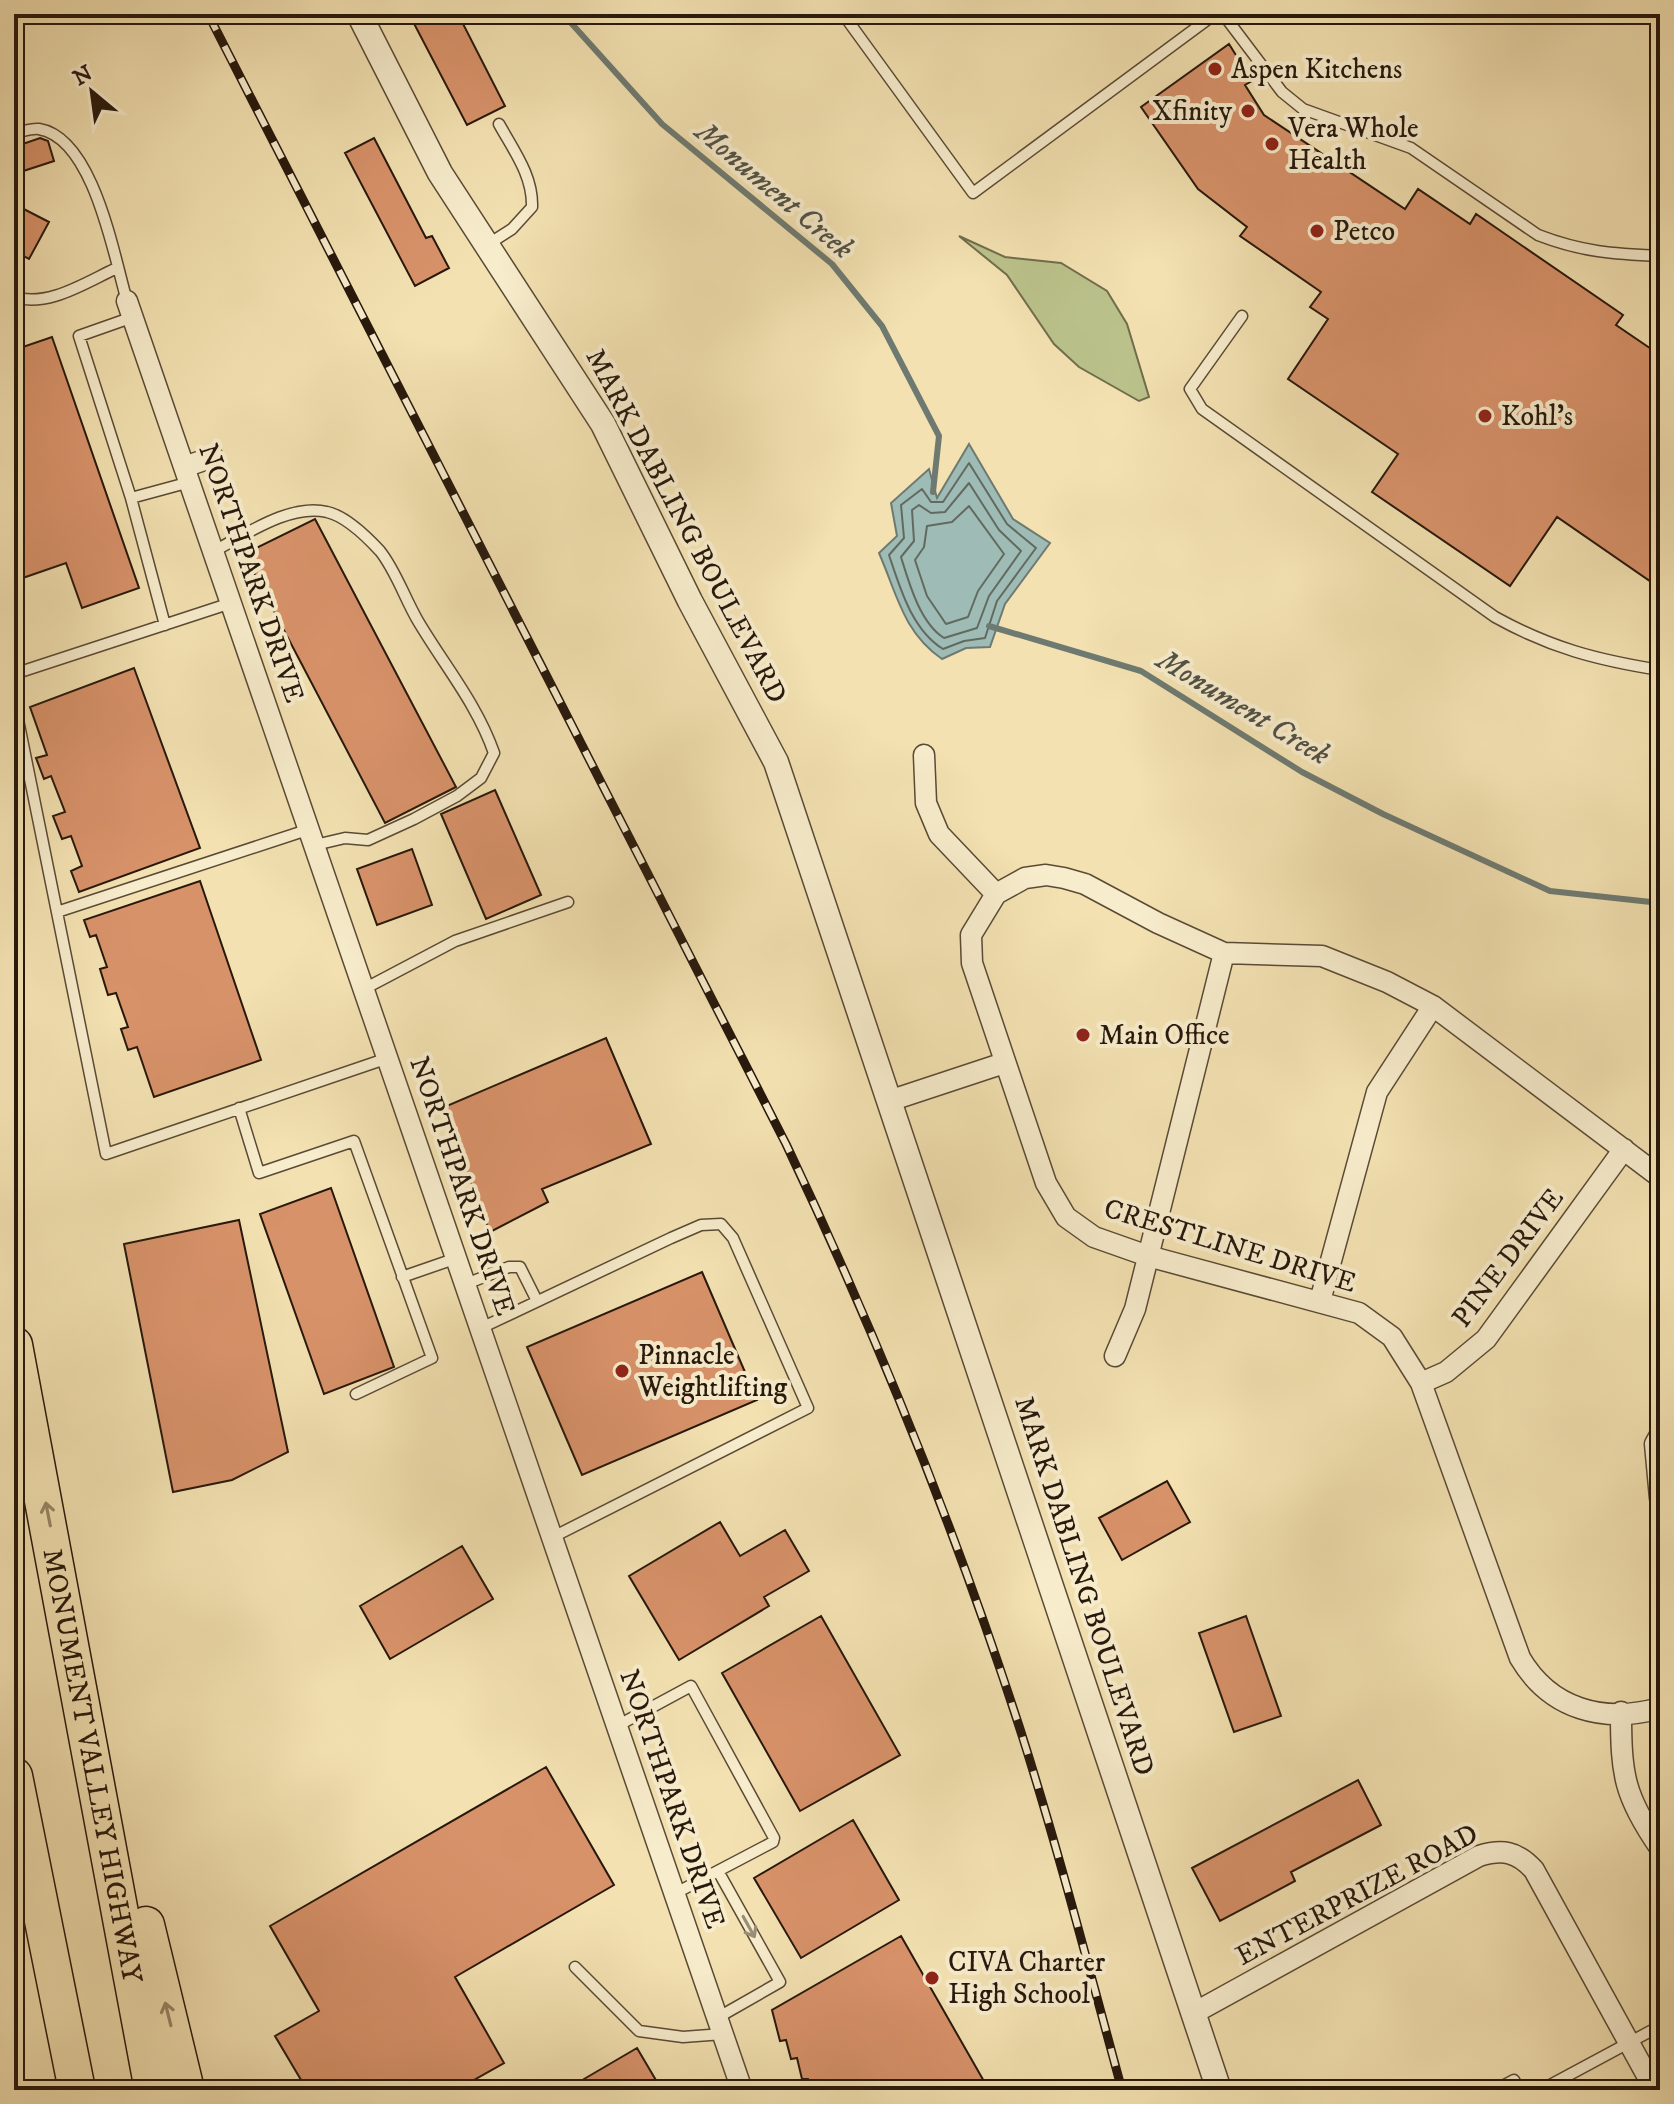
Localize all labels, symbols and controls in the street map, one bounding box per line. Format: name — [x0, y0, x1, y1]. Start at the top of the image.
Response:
north arrow — [52, 52, 132, 132]
place label: Aspen Kitchens — [1231, 52, 1402, 87]
text: N — [69, 60, 97, 92]
marker: Aspen Kitchens — [1206, 60, 1224, 78]
place label: Xfinity — [1152, 94, 1233, 129]
marker: Xfinity — [1239, 102, 1257, 120]
place label: Vera Whole Health — [1287, 111, 1419, 178]
water label: Monument Creek — [686, 113, 861, 268]
marker: Vera Whole Health — [1263, 135, 1281, 153]
place label: Petco — [1333, 214, 1395, 249]
marker: Petco — [1308, 222, 1326, 240]
street label: MARK DABLING BOULEVARD — [577, 343, 795, 709]
place label: Kohl's — [1501, 399, 1573, 434]
marker: Kohl's — [1476, 407, 1494, 425]
street label: NORTHPARK DRIVE — [190, 439, 312, 707]
water label: Monument Creek — [1148, 641, 1336, 774]
place label: Main Office — [1099, 1018, 1230, 1053]
marker: Main Office — [1074, 1026, 1092, 1044]
street label: NORTHPARK DRIVE — [401, 1052, 523, 1320]
street label: PINE DRIVE — [1444, 1182, 1572, 1334]
street label: CRESTLINE DRIVE — [1100, 1191, 1360, 1301]
place label: Pinnacle Weightlifting — [637, 1338, 788, 1405]
marker: Pinnacle Weightlifting — [613, 1362, 631, 1380]
street label: MARK DABLING BOULEVARD — [1006, 1392, 1162, 1780]
one-way arrow — [39, 1501, 54, 1527]
street label: MONUMENT VALLEY HIGHWAY — [35, 1546, 150, 1986]
street label: NORTHPARK DRIVE — [611, 1665, 733, 1933]
street label: ENTERPRIZE ROAD — [1230, 1816, 1484, 1974]
one-way arrow — [741, 1915, 757, 1938]
place label: CIVA Charter High School — [948, 1945, 1106, 2012]
marker: CIVA Charter High School — [923, 1969, 941, 1987]
one-way arrow — [159, 2002, 174, 2028]

